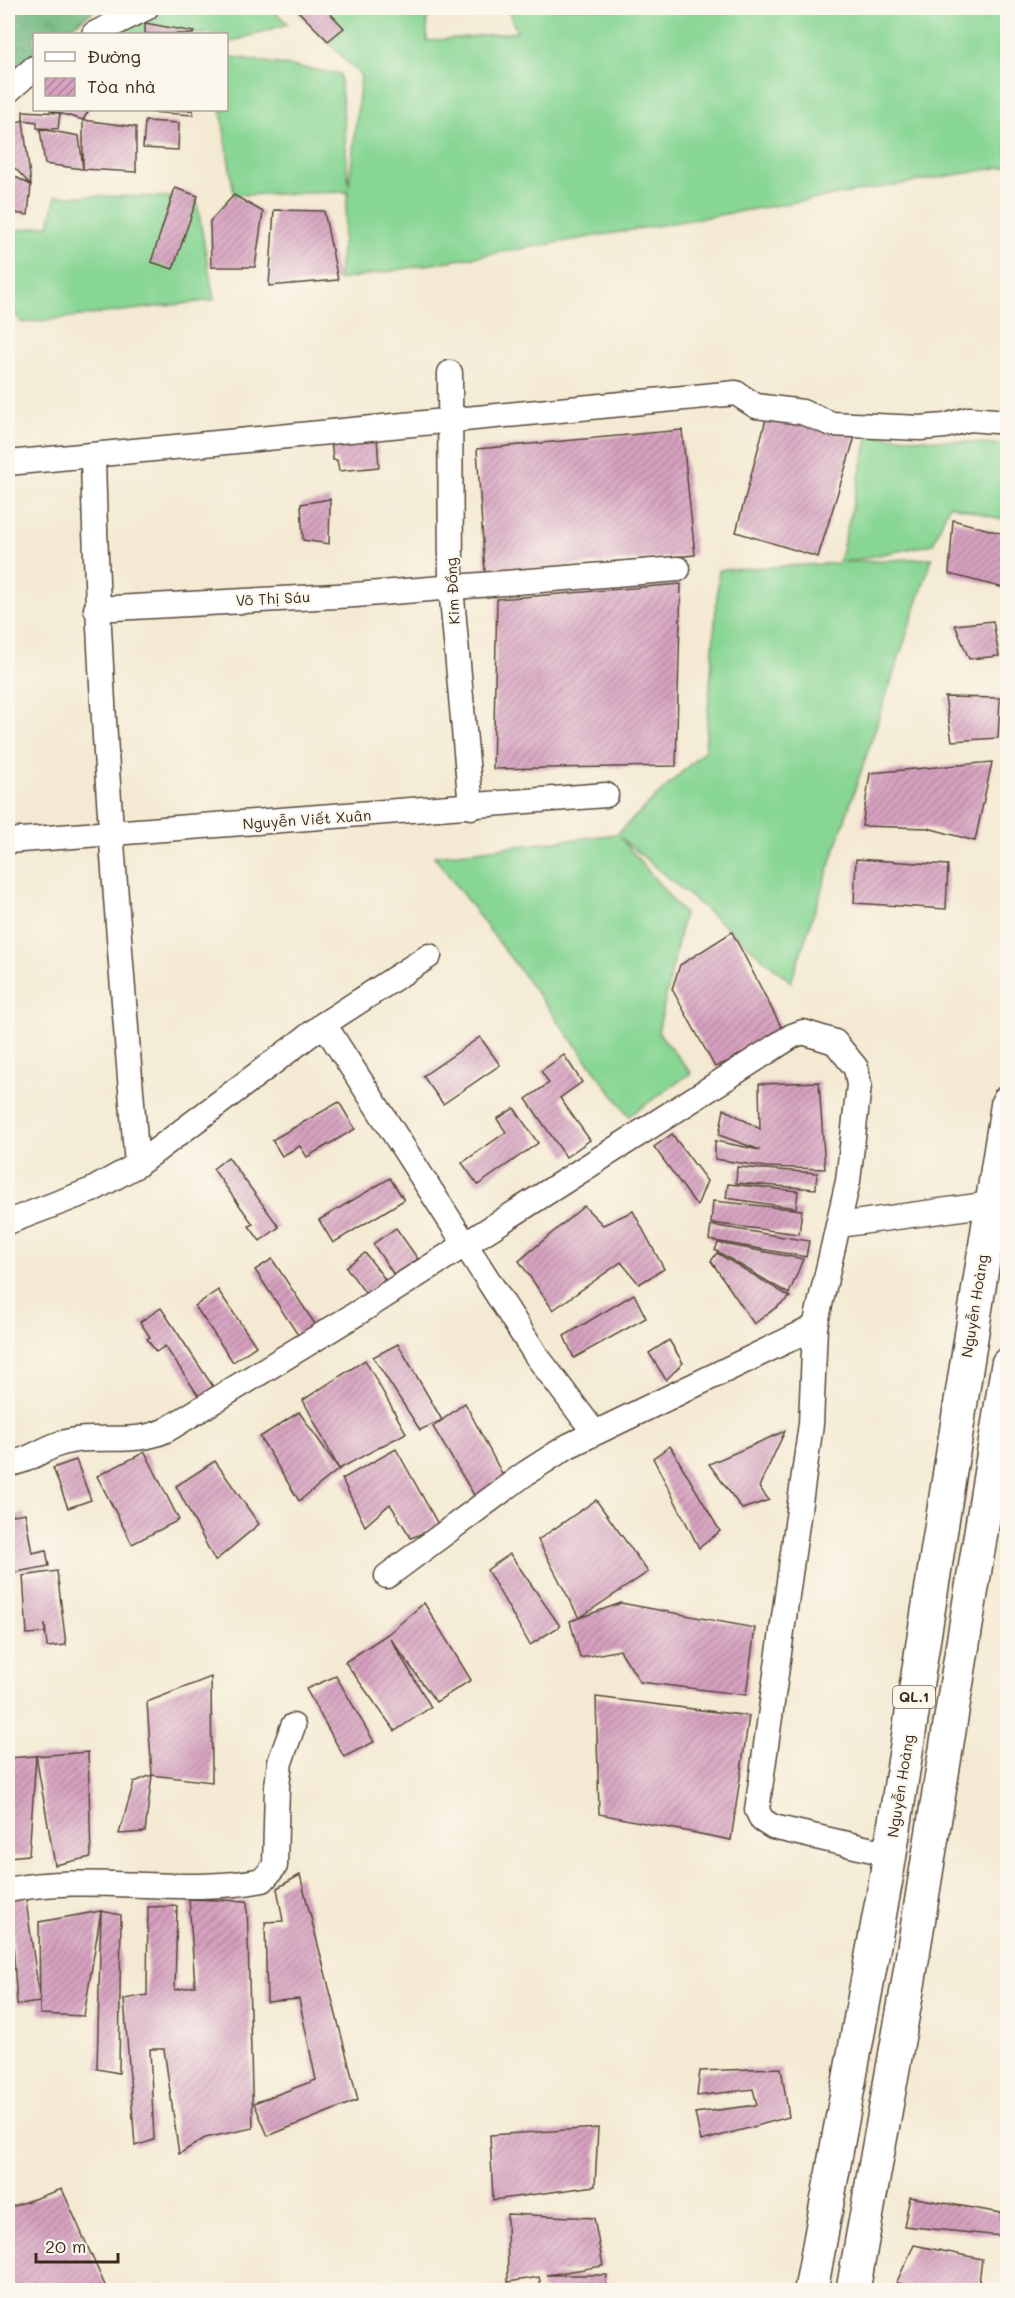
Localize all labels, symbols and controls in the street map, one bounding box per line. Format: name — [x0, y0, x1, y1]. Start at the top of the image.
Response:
legend — [33, 33, 228, 111]
text: Đường — [87, 44, 141, 68]
text: Tòa nhà — [87, 74, 156, 98]
street label: Kim Đồng — [440, 557, 464, 625]
street label: Võ Thị Sáu — [235, 586, 311, 610]
street label: Nguyễn Viết Xuân — [242, 805, 372, 833]
street label: Nguyễn Hoàng — [956, 1253, 992, 1359]
road number: QL.1 — [893, 1686, 935, 1708]
street label: Nguyễn Hoàng — [882, 1733, 918, 1839]
scale bar — [36, 2226, 118, 2264]
text: 20 m — [45, 2234, 86, 2258]

